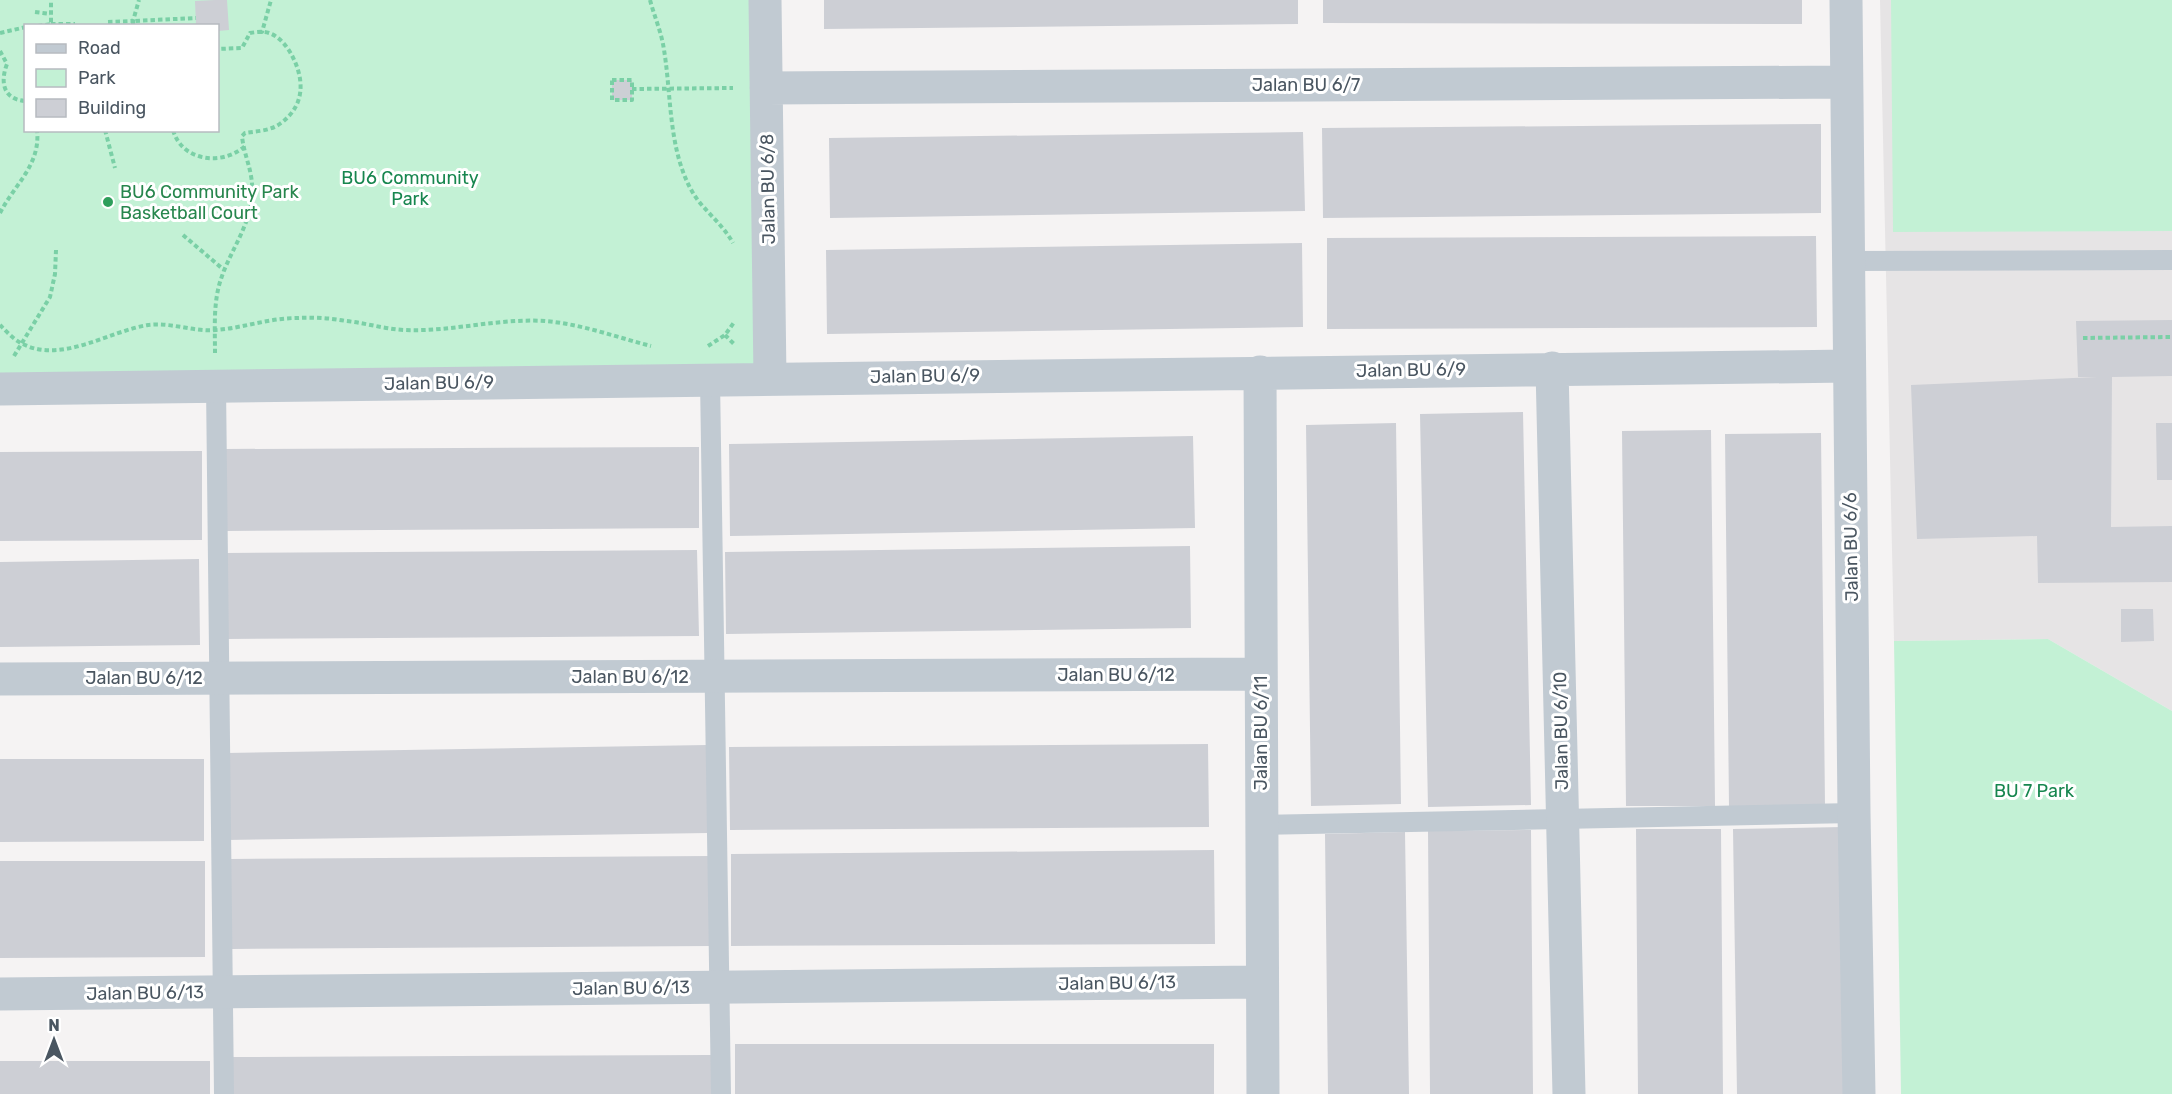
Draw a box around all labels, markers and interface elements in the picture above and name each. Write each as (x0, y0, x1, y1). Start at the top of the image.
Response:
legend (24, 24, 219, 132)
text: Road (78, 37, 121, 59)
text: Park (78, 67, 116, 89)
street label: Jalan BU 6/7 (1252, 74, 1360, 96)
text: Building (78, 97, 146, 119)
street label: Jalan BU 6/8 (756, 134, 780, 244)
park label: BU6 Community Park (341, 167, 479, 210)
place label: BU6 Community Park Basketball Court (120, 181, 299, 224)
marker: BU6 Community Park Basketball Court (101, 195, 115, 209)
street label: Jalan BU 6/9 (1356, 358, 1466, 382)
street label: Jalan BU 6/9 (870, 364, 980, 388)
street label: Jalan BU 6/9 (384, 371, 494, 395)
street label: Jalan BU 6/6 (1839, 492, 1863, 602)
street label: Jalan BU 6/12 (1057, 664, 1175, 686)
street label: Jalan BU 6/12 (571, 666, 689, 688)
street label: Jalan BU 6/12 (85, 667, 203, 689)
street label: Jalan BU 6/10 (1549, 672, 1573, 790)
street label: Jalan BU 6/11 (1250, 676, 1272, 790)
park label: BU 7 Park (1994, 780, 2075, 802)
street label: Jalan BU 6/13 (1058, 971, 1176, 995)
street label: Jalan BU 6/13 (572, 976, 690, 1000)
street label: Jalan BU 6/13 (86, 981, 204, 1005)
north arrow (24, 1010, 84, 1070)
text: N (48, 1016, 60, 1035)

